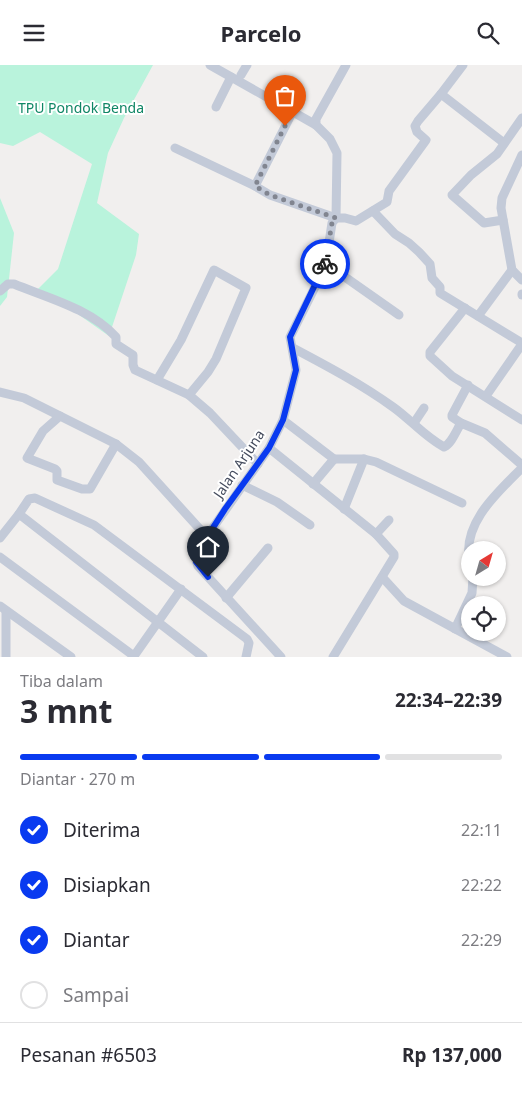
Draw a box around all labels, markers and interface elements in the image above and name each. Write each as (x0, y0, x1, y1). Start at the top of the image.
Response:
text: Parcelo (220, 18, 302, 48)
icon: menu (20, 19, 48, 47)
icon: search (474, 19, 502, 47)
pin (264, 75, 306, 126)
icon: bag (271, 82, 299, 110)
park label: TPU Pondok Benda (18, 98, 144, 117)
courier (300, 239, 350, 289)
icon: bike (311, 250, 339, 278)
street label: Jalan Arjuna (208, 426, 269, 503)
pin (187, 526, 229, 577)
icon: home (194, 533, 222, 561)
north arrow (461, 541, 506, 586)
map controls (461, 541, 506, 641)
button: locate (461, 596, 506, 641)
text: Tiba dalam (20, 670, 103, 692)
text: 22:34–22:39 (395, 687, 502, 713)
text: 3 mnt (20, 689, 113, 732)
text: Diantar · 270 m (20, 768, 135, 790)
icon: check (20, 816, 48, 844)
text: Diterima (63, 817, 141, 843)
text: 22:11 (461, 819, 502, 841)
icon: check (20, 871, 48, 899)
text: Disiapkan (63, 872, 151, 898)
text: 22:22 (461, 874, 502, 896)
icon: check (20, 926, 48, 954)
text: Diantar (63, 927, 130, 953)
text: 22:29 (461, 929, 502, 951)
text: Sampai (63, 982, 129, 1008)
text: Pesanan #6503 (20, 1042, 157, 1068)
text: Rp 137,000 (402, 1042, 502, 1068)

